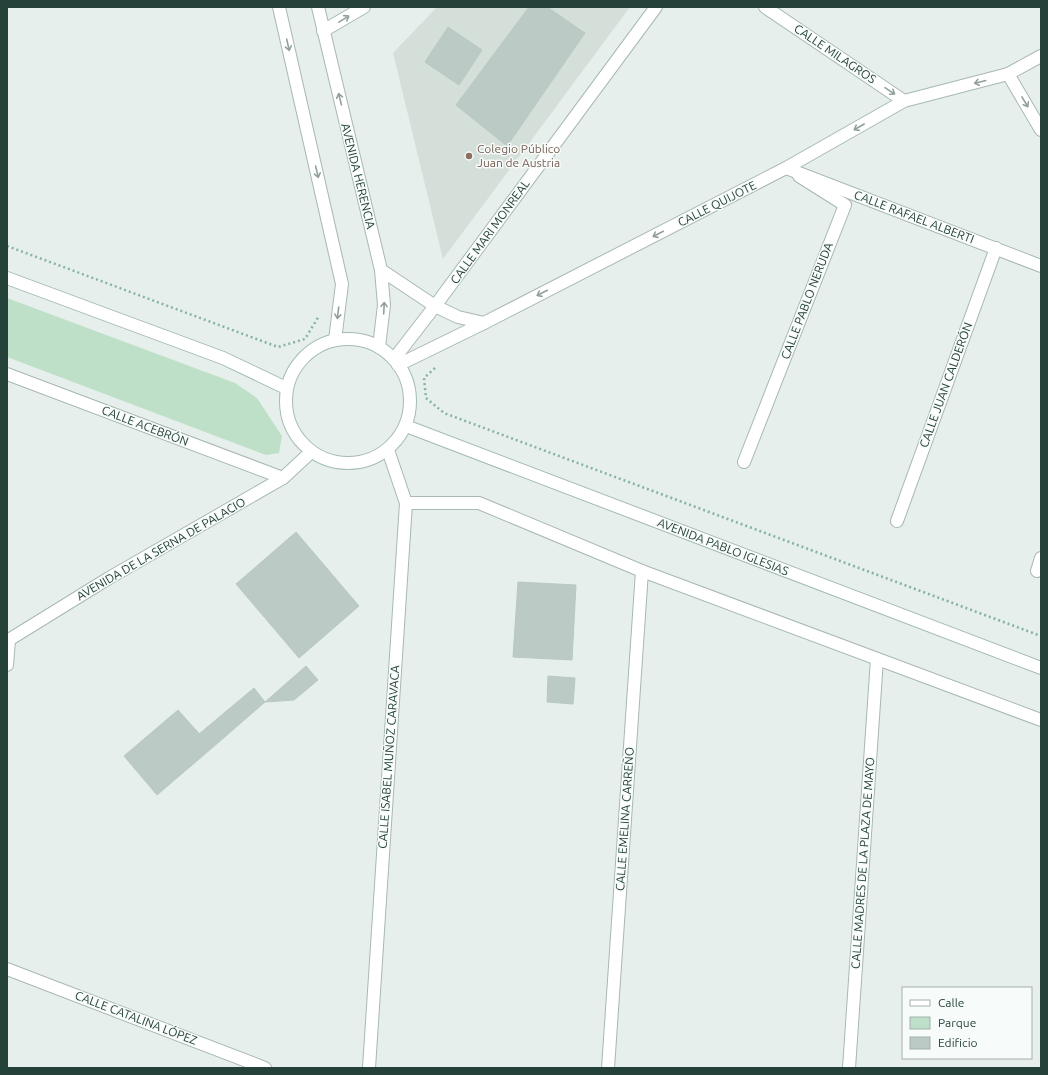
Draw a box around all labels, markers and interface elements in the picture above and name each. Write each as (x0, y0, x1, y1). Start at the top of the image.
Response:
one-way arrow (338, 15, 350, 23)
street label: CALLE MILAGROS (792, 21, 879, 86)
one-way arrow (284, 38, 292, 51)
one-way arrow (973, 78, 986, 86)
one-way arrow (884, 87, 895, 95)
one-way arrow (335, 93, 343, 106)
one-way arrow (1021, 96, 1029, 108)
street label: AVENIDA HERENCIA (339, 122, 378, 230)
one-way arrow (853, 123, 865, 131)
place label: Colegio Público Juan de Austria (477, 142, 560, 169)
marker: Colegio Público Juan de Austria (464, 151, 474, 161)
one-way arrow (313, 165, 321, 178)
street label: CALLE MARI MONREAL (448, 177, 532, 286)
street label: CALLE QUIJOTE (675, 178, 758, 229)
street label: CALLE RAFAEL ALBERTI (852, 188, 976, 245)
one-way arrow (652, 231, 664, 238)
street label: CALLE PABLO NERUDA (778, 240, 835, 361)
one-way arrow (536, 290, 548, 297)
one-way arrow (380, 302, 387, 315)
one-way arrow (334, 306, 342, 319)
street label: CALLE JUAN CALDERÓN (917, 320, 974, 449)
street label: CALLE ACEBRÓN (100, 403, 190, 448)
street label: AVENIDA DE LA SERNA DE PALACIO (74, 495, 248, 602)
street label: AVENIDA PABLO IGLESIAS (656, 515, 791, 578)
street label: CALLE ISABEL MUÑOZ CARAVACA (376, 665, 401, 849)
street label: CALLE EMELINA CARREÑO (613, 747, 636, 891)
street label: CALLE MADRES DE LA PLAZA DE MAYO (849, 757, 876, 969)
legend (902, 987, 1032, 1059)
street label: CALLE CATALINA LÓPEZ (73, 988, 199, 1047)
text: Calle (938, 996, 964, 1009)
text: Parque (938, 1016, 976, 1029)
text: Edificio (938, 1036, 978, 1049)

